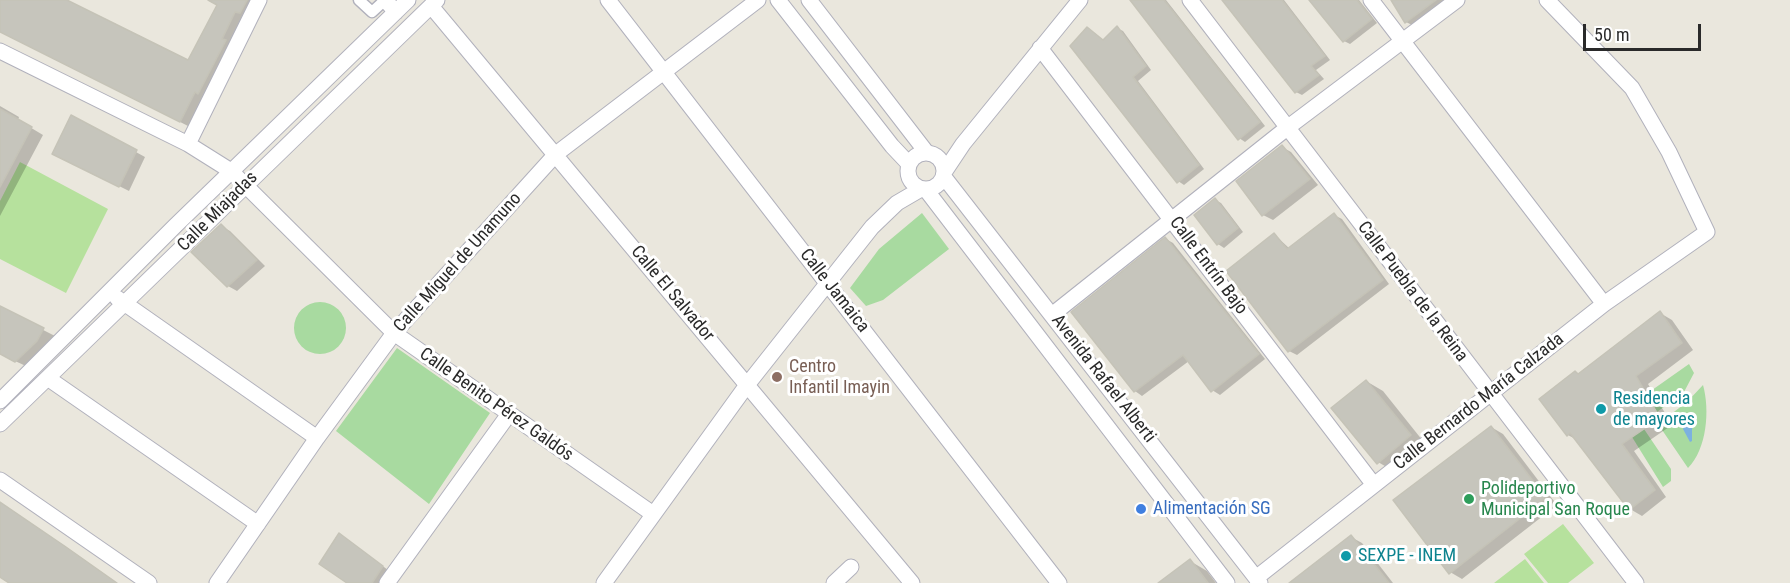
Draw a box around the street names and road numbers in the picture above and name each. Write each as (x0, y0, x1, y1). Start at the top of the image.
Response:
street label: Calle Miajadas (173, 167, 263, 257)
street label: Calle Miguel de Unamuno (390, 189, 526, 337)
street label: Calle Entrín Bajo (1164, 213, 1252, 319)
street label: Calle Puebla de la Reina (1352, 217, 1472, 367)
street label: Calle El Salvador (626, 242, 718, 346)
street label: Calle Jamaica (795, 245, 873, 337)
street label: Avenida Rafael Alberti (1046, 311, 1160, 447)
street label: Calle Bernardo María Calzada (1390, 329, 1568, 475)
street label: Calle Benito Pérez Galdós (415, 344, 577, 466)

